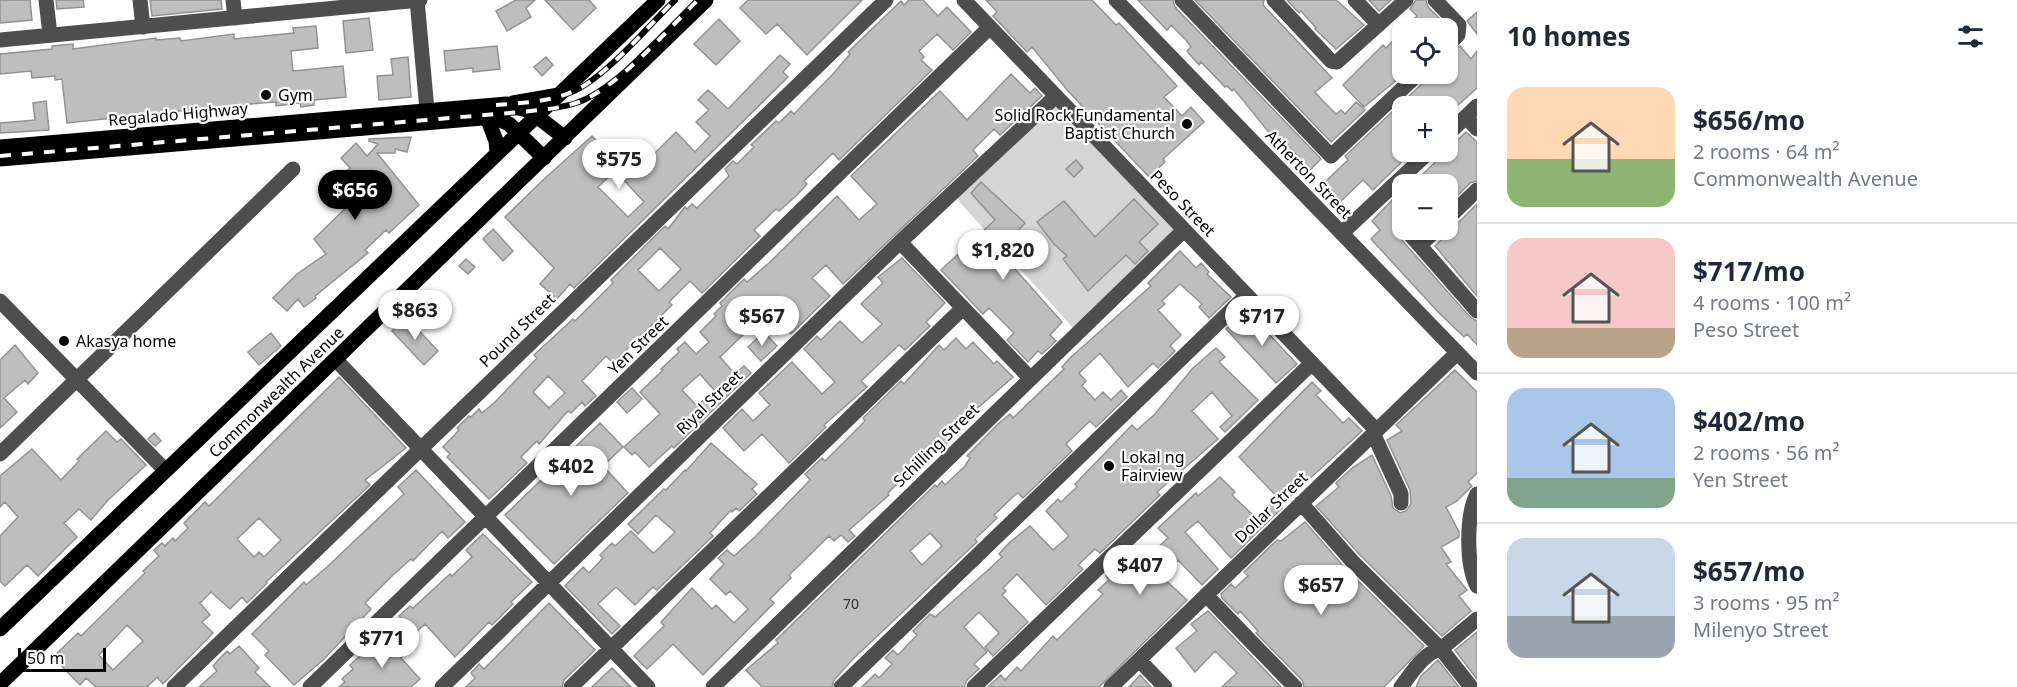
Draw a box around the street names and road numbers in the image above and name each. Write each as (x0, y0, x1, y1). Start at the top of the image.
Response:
street label: Regalado Highway (107, 97, 250, 131)
street label: Atherton Street (1261, 125, 1357, 223)
street label: Peso Street (1146, 165, 1221, 241)
street label: Pound Street (474, 288, 560, 372)
street label: Yen Street (603, 311, 673, 379)
street label: Commonwealth Avenue (204, 322, 348, 462)
street label: Riyal Street (671, 365, 747, 439)
street label: Schilling Street (888, 398, 984, 492)
street label: Dollar Street (1230, 466, 1313, 548)

